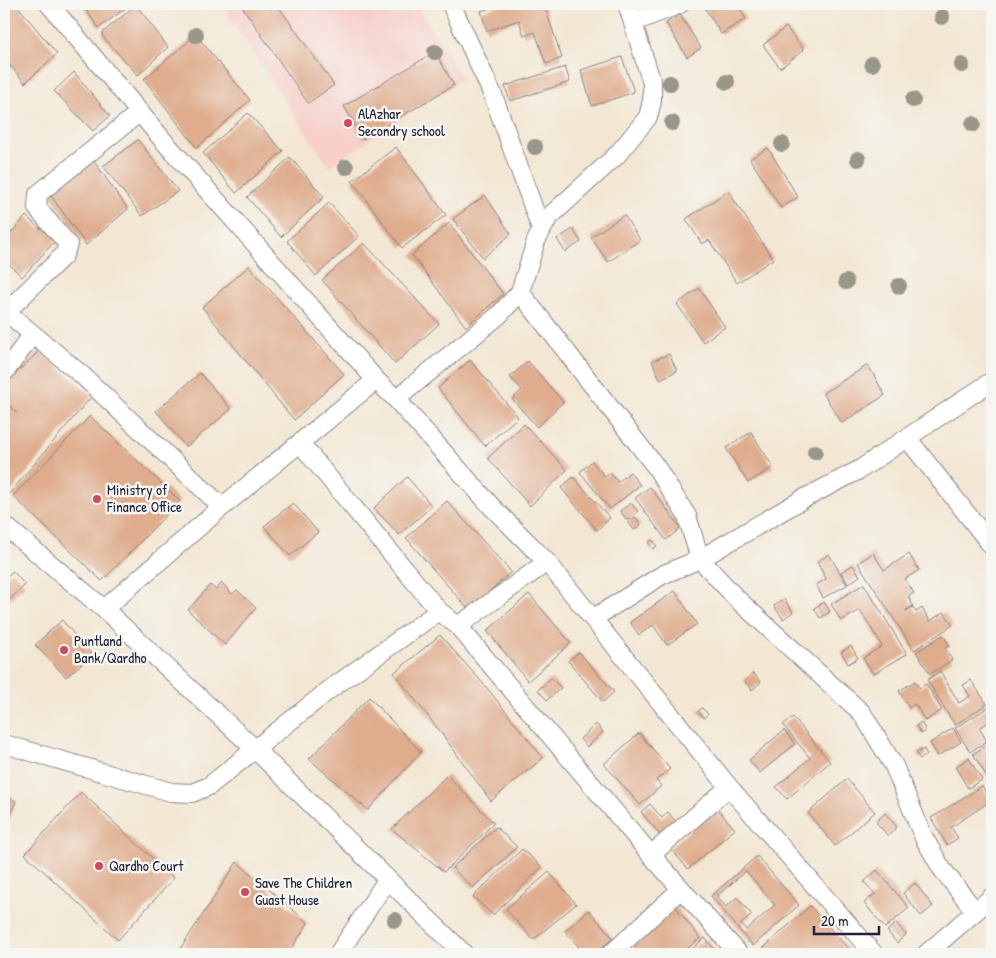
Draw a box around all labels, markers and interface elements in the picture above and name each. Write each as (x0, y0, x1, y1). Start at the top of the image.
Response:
place label: AlAzhar Secondry school (358, 103, 445, 141)
marker: AlAzhar Secondry school (342, 117, 354, 129)
place label: Ministry of Finance Office (106, 479, 182, 517)
marker: Ministry of Finance Office (91, 493, 103, 505)
place label: Puntland Bank/Qardho (74, 630, 147, 668)
marker: Puntland Bank/Qardho (58, 644, 70, 656)
place label: Qardho Court (109, 855, 184, 876)
marker: Qardho Court (93, 860, 105, 872)
place label: Save The Children Guast House (255, 872, 352, 910)
marker: Save The Children Guast House (239, 886, 251, 898)
scale bar (814, 903, 878, 935)
text: 20 m (821, 910, 848, 931)

